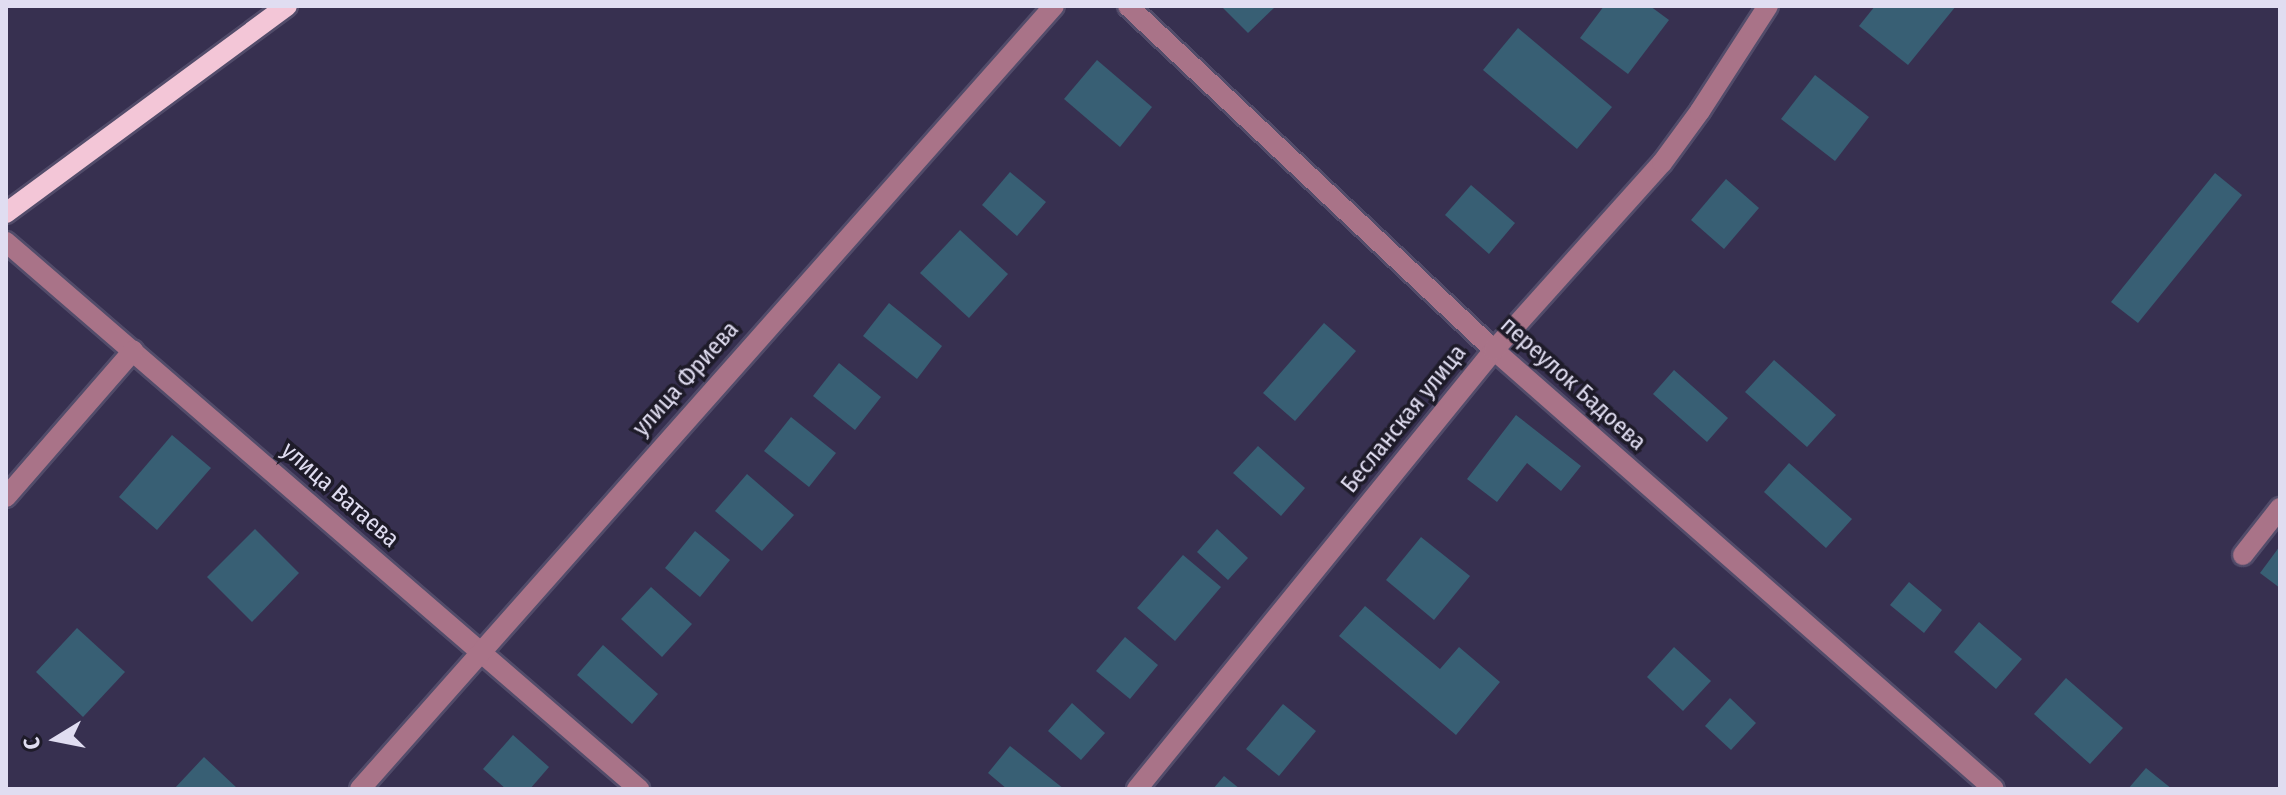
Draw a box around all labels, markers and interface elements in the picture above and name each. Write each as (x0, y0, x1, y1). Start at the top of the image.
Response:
street label: переулок Бадоева (1494, 311, 1652, 457)
street label: улица Фриева (627, 316, 745, 442)
street label: Бесланская улица (1335, 339, 1473, 499)
street label: улица Ватаева (275, 436, 405, 554)
north arrow (16, 699, 96, 779)
text: С (18, 735, 46, 751)

